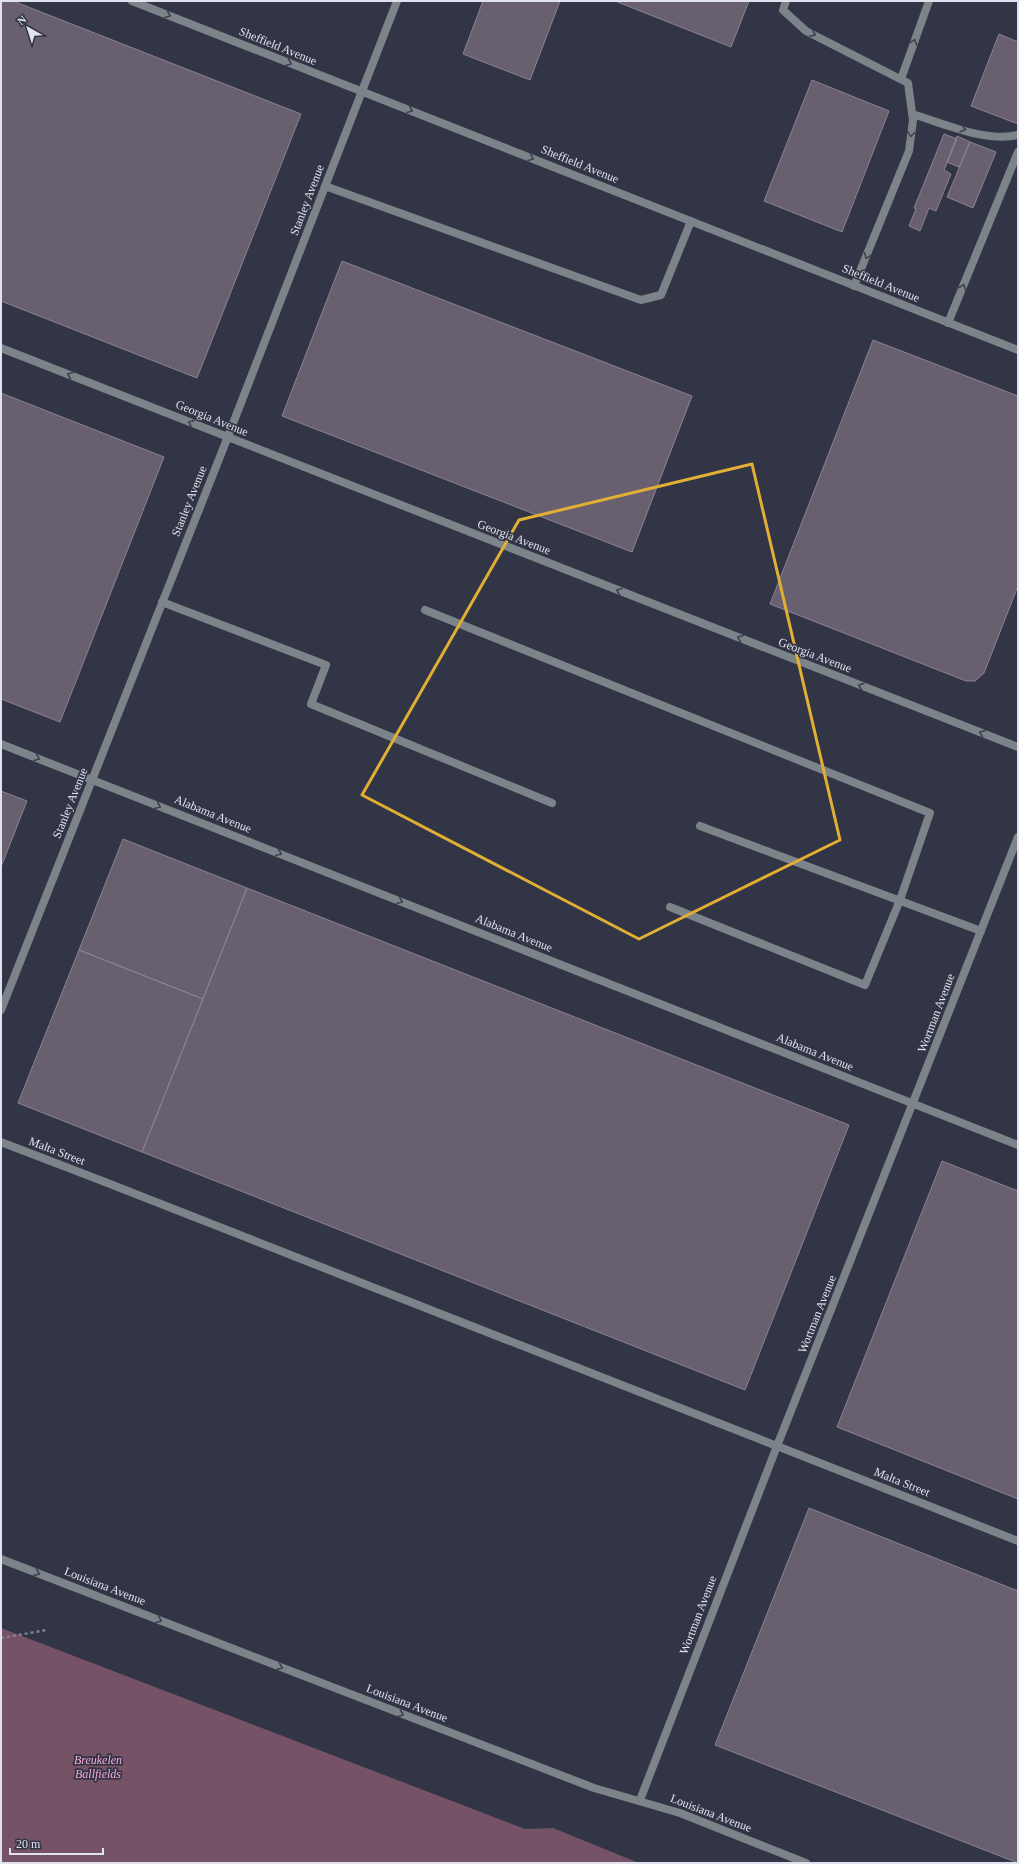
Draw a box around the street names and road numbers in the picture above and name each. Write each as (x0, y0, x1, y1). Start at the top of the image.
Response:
street label: Sheffield Avenue (237, 24, 319, 68)
street label: Sheffield Avenue (539, 142, 621, 186)
street label: Stanley Avenue (287, 163, 327, 237)
street label: Sheffield Avenue (840, 261, 922, 305)
street label: Georgia Avenue (174, 397, 250, 439)
street label: Stanley Avenue (169, 464, 209, 538)
street label: Georgia Avenue (475, 517, 553, 557)
street label: Georgia Avenue (776, 635, 854, 675)
street label: Stanley Avenue (50, 766, 90, 840)
street label: Alabama Avenue (172, 792, 254, 836)
street label: Alabama Avenue (473, 911, 555, 955)
street label: Wortman Avenue (915, 972, 957, 1054)
street label: Alabama Avenue (774, 1030, 856, 1074)
street label: Malta Street (27, 1134, 88, 1168)
street label: Wortman Avenue (795, 1273, 839, 1355)
street label: Malta Street (872, 1464, 933, 1500)
street label: Louisiana Avenue (62, 1564, 148, 1608)
street label: Wortman Avenue (677, 1574, 719, 1656)
street label: Louisiana Avenue (364, 1681, 450, 1725)
street label: Louisiana Avenue (668, 1791, 754, 1835)

